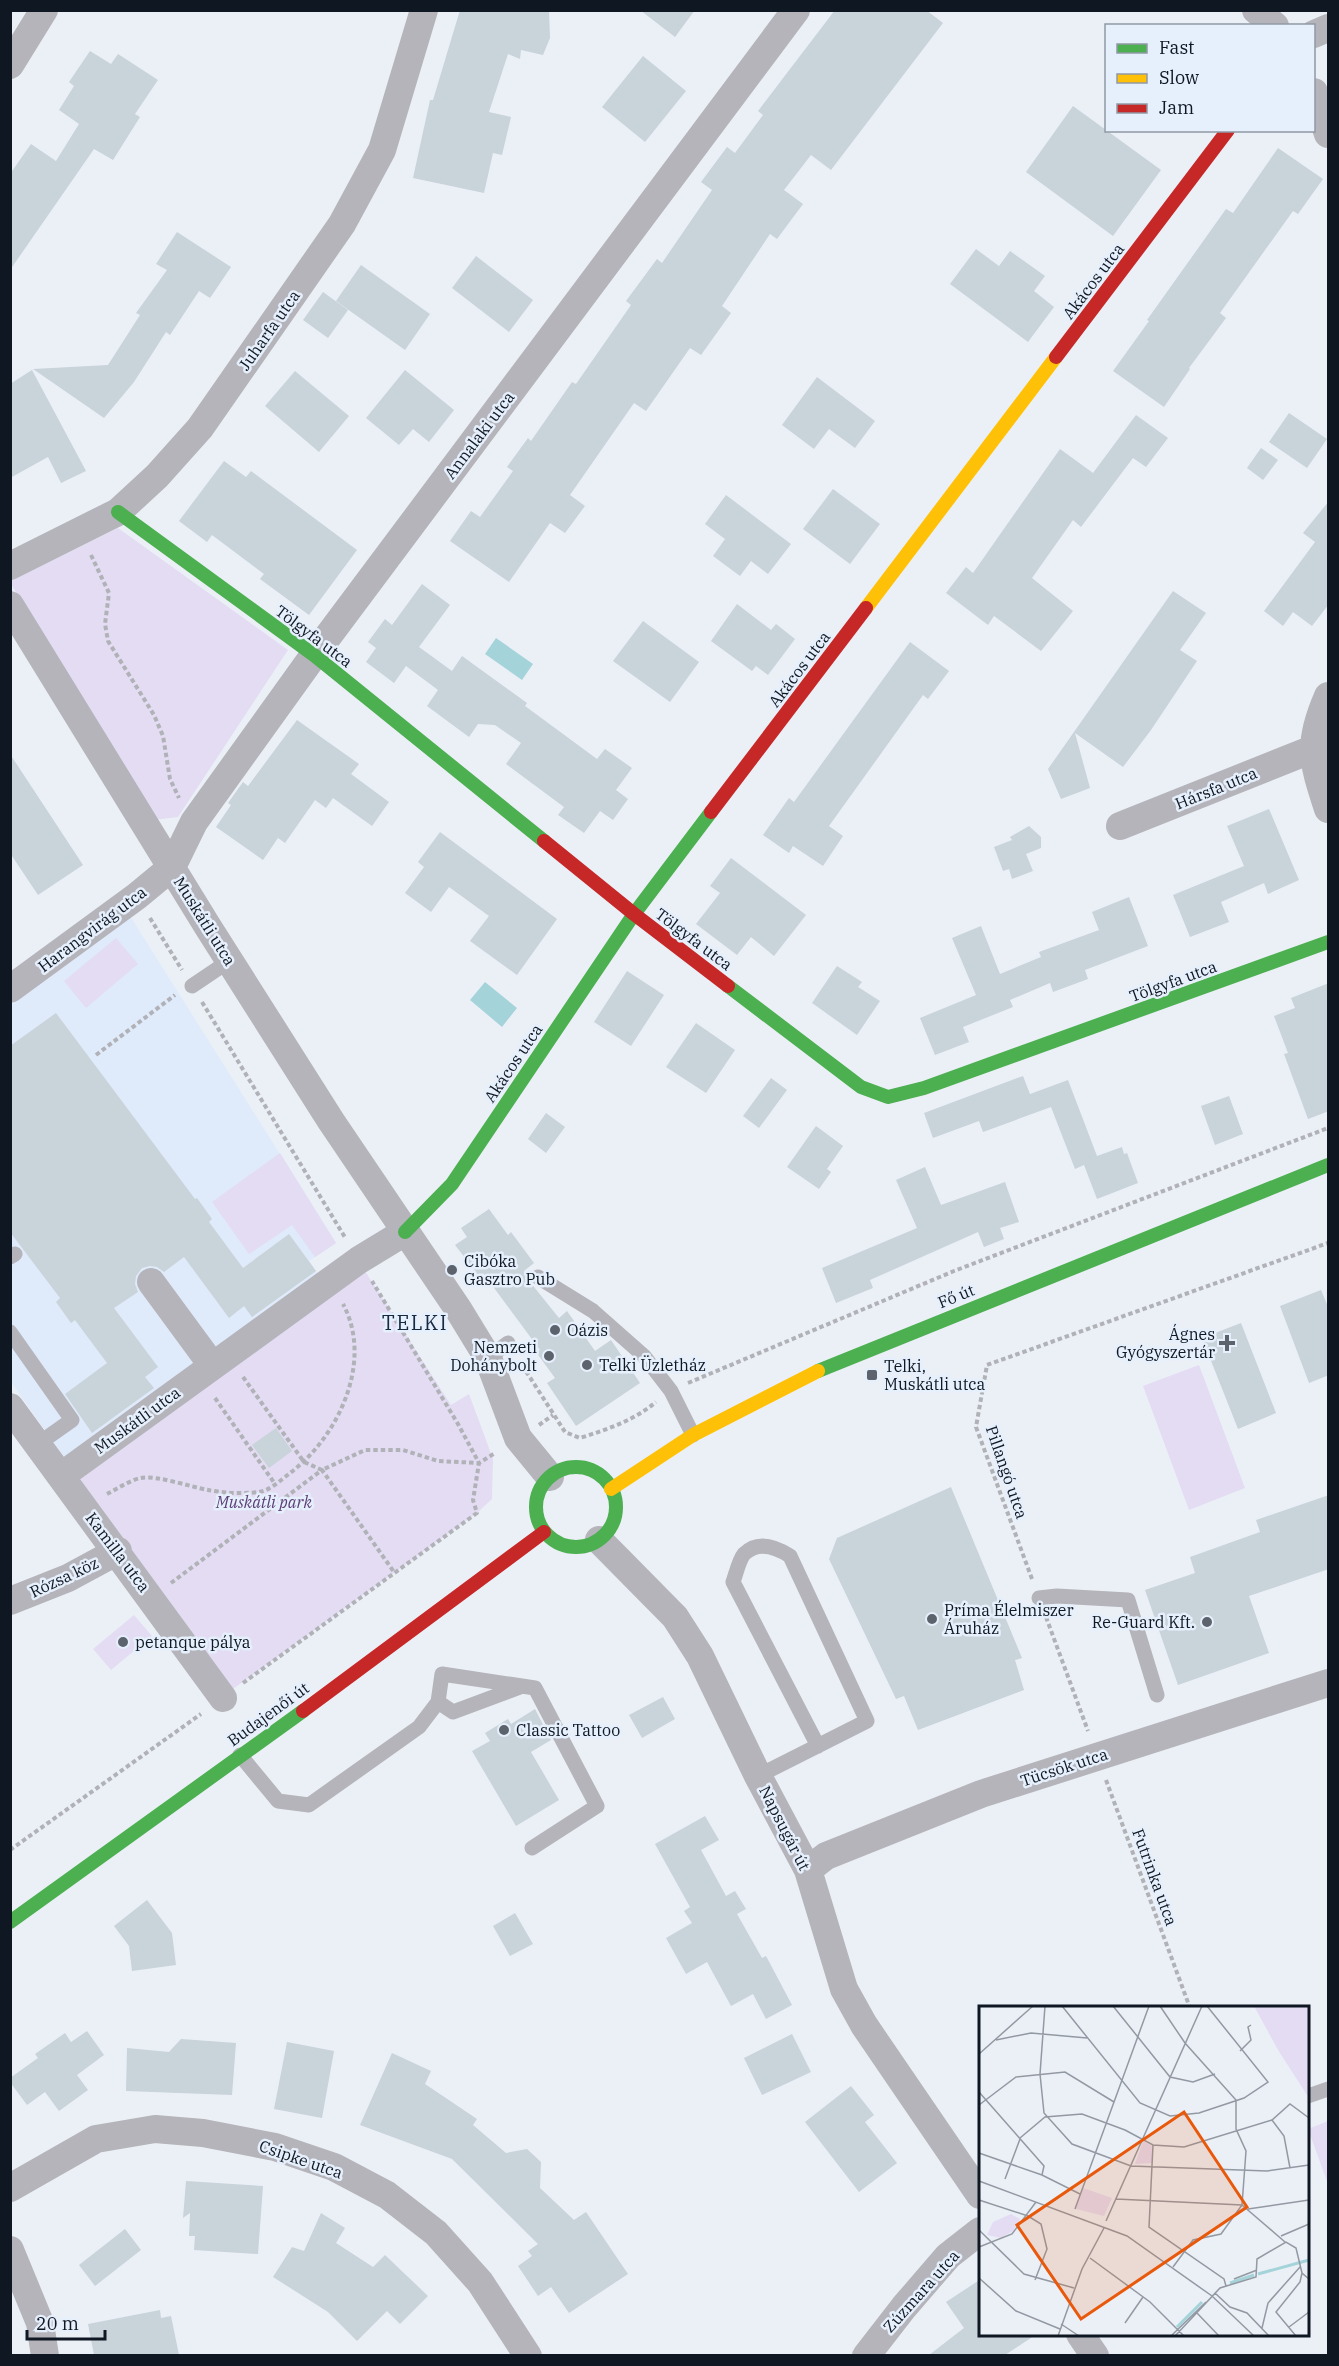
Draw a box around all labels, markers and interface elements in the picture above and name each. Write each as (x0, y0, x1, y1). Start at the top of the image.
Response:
legend (1105, 24, 1315, 132)
text: Fast (1159, 36, 1194, 59)
text: Slow (1159, 66, 1199, 89)
text: Jam (1159, 96, 1194, 119)
street label: Akácos utca (1058, 239, 1128, 323)
street label: Juharfa utca (234, 286, 304, 374)
street label: Annalaki utca (440, 387, 519, 483)
street label: Tölgyfa utca (271, 601, 357, 672)
street label: Akácos utca (764, 627, 834, 711)
street label: Hársfa utca (1172, 762, 1260, 813)
street label: Muskátli utca (170, 873, 240, 969)
street label: Harangvirág utca (34, 882, 150, 976)
street label: Tölgyfa utca (651, 904, 737, 975)
street label: Tölgyfa utca (1127, 956, 1220, 1006)
street label: Akácos utca (480, 1020, 547, 1106)
place label: Cibóka Gasztro Pub (464, 1251, 555, 1289)
marker: Cibóka Gasztro Pub (445, 1263, 459, 1277)
street label: Fő út (935, 1280, 978, 1312)
district label: TELKI (382, 1309, 448, 1336)
place label: Oázis (567, 1320, 608, 1340)
marker: Oázis (548, 1323, 562, 1337)
place label: Ágnes Gyógyszertár (1116, 1323, 1215, 1362)
marker: Ágnes Gyógyszertár (1220, 1336, 1234, 1350)
place label: Nemzeti Dohánybolt (450, 1337, 537, 1375)
marker: Nemzeti Dohánybolt (542, 1349, 556, 1363)
place label: Telki Üzletház (599, 1355, 706, 1375)
place label: Telki, Muskátli utca (884, 1356, 986, 1394)
marker: Telki Üzletház (580, 1358, 594, 1372)
marker: Telki, Muskátli utca (865, 1368, 879, 1382)
street label: Muskátli utca (90, 1382, 184, 1458)
street label: Pillangó utca (982, 1423, 1032, 1522)
park label: Muskátli park (215, 1492, 312, 1512)
street label: Kamilla utca (82, 1508, 155, 1596)
street label: Rózsa köz (26, 1552, 102, 1602)
place label: Príma Élelmiszer Áruház (944, 1599, 1074, 1638)
marker: Príma Élelmiszer Áruház (925, 1612, 939, 1626)
place label: Re-Guard Kft. (1092, 1612, 1195, 1632)
marker: Re-Guard Kft. (1200, 1615, 1214, 1629)
place label: petanque pálya (135, 1632, 251, 1652)
marker: petanque pálya (116, 1635, 130, 1649)
street label: Budajenői út (223, 1678, 313, 1750)
place label: Classic Tattoo (516, 1720, 620, 1740)
marker: Classic Tattoo (497, 1723, 511, 1737)
street label: Tücsök utca (1018, 1743, 1110, 1791)
street label: Napsugár út (755, 1782, 815, 1874)
street label: Futrinka utca (1128, 1826, 1182, 1929)
inset map (979, 2006, 1309, 2336)
street label: Csipke utca (257, 2135, 346, 2183)
street label: Zúzmara utca (879, 2245, 963, 2336)
scale bar (27, 2303, 105, 2341)
text: 20 m (36, 2312, 79, 2335)

